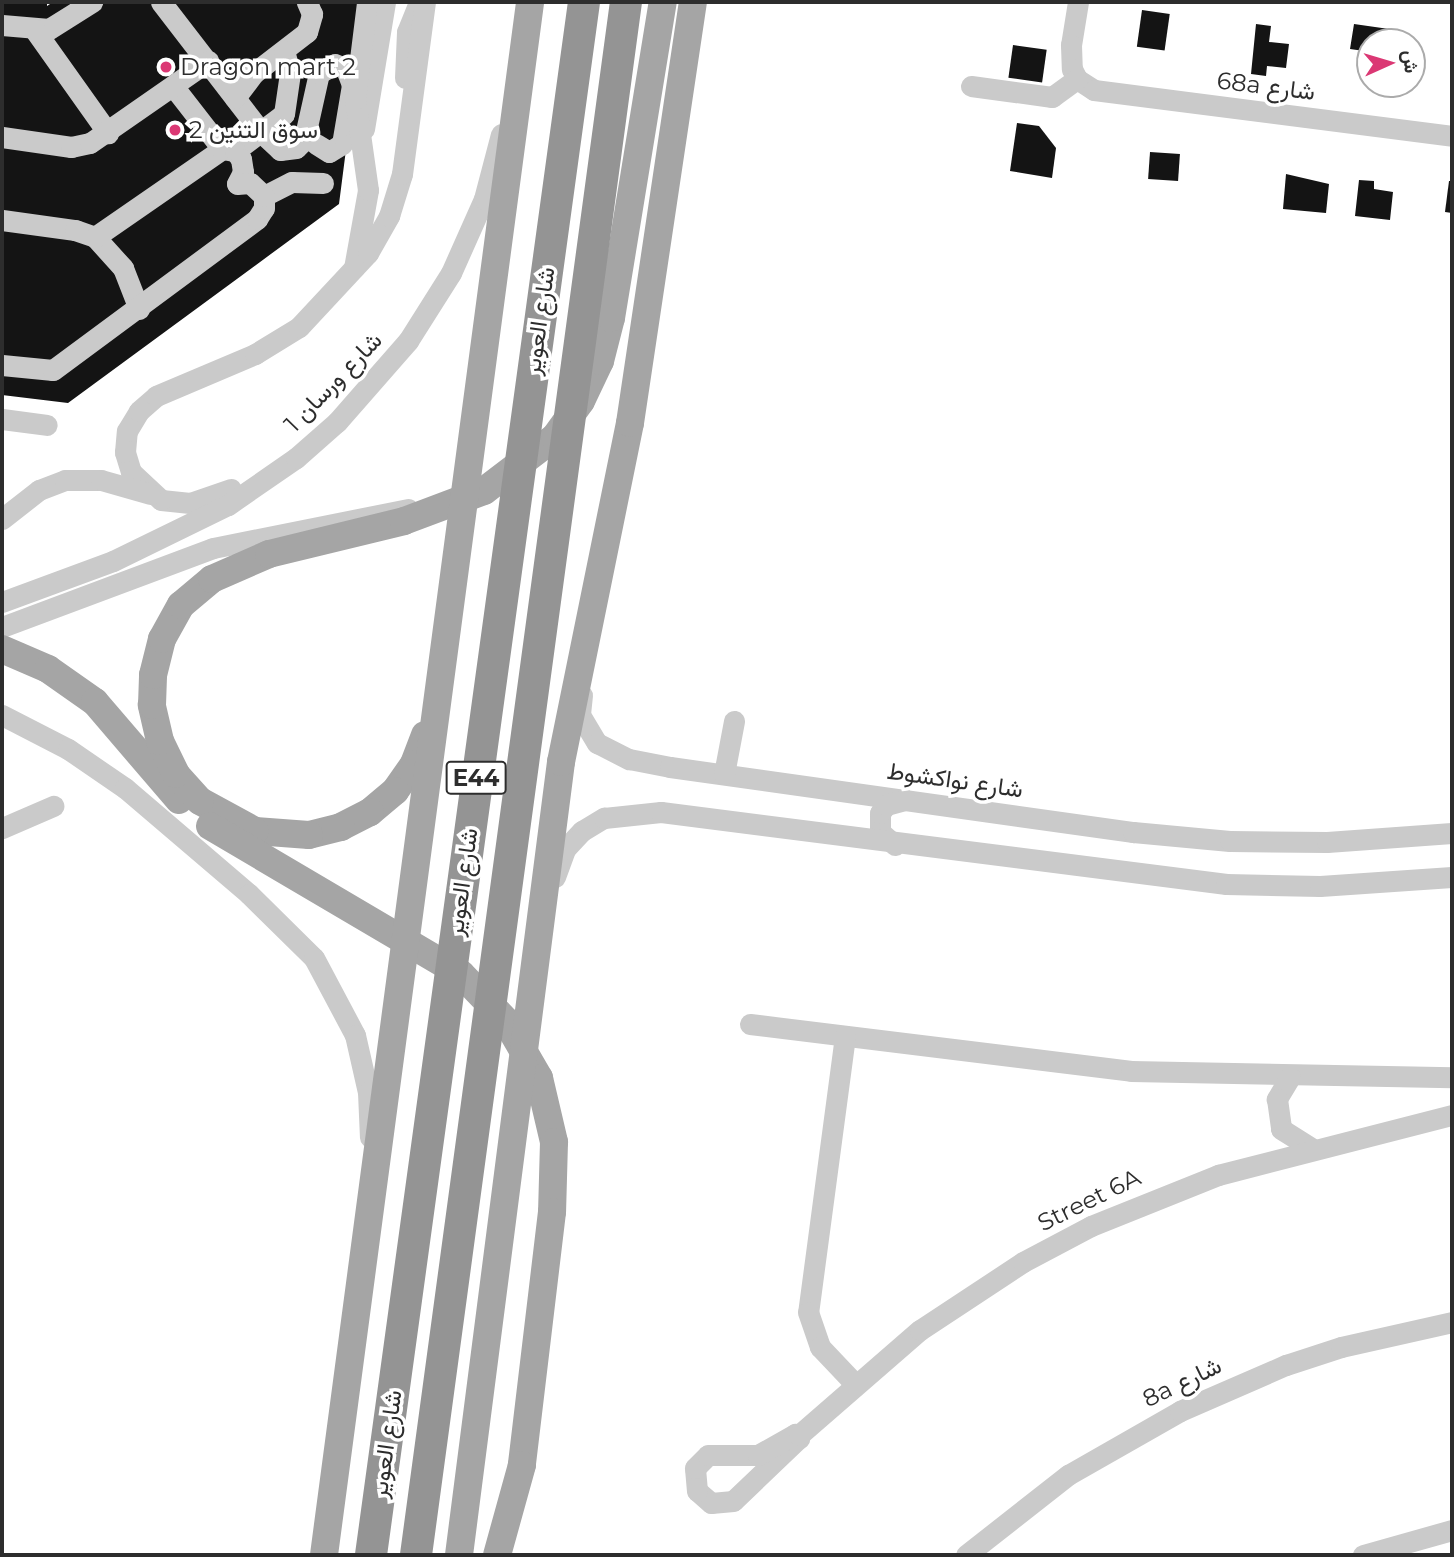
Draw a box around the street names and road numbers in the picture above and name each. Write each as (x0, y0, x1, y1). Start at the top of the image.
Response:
street label: 68a شارع (1215, 66, 1317, 106)
street label: شارع العوير (517, 265, 561, 377)
street label: شارع ورسان 1 (278, 326, 388, 438)
street label: شارع نواكشوط (885, 756, 1025, 804)
road number: E44 (444, 758, 508, 798)
street label: شارع العوير (440, 826, 484, 938)
street label: Street 6A (1033, 1163, 1145, 1237)
street label: 8a شارع (1138, 1351, 1226, 1413)
street label: شارع العوير (364, 1388, 408, 1500)

